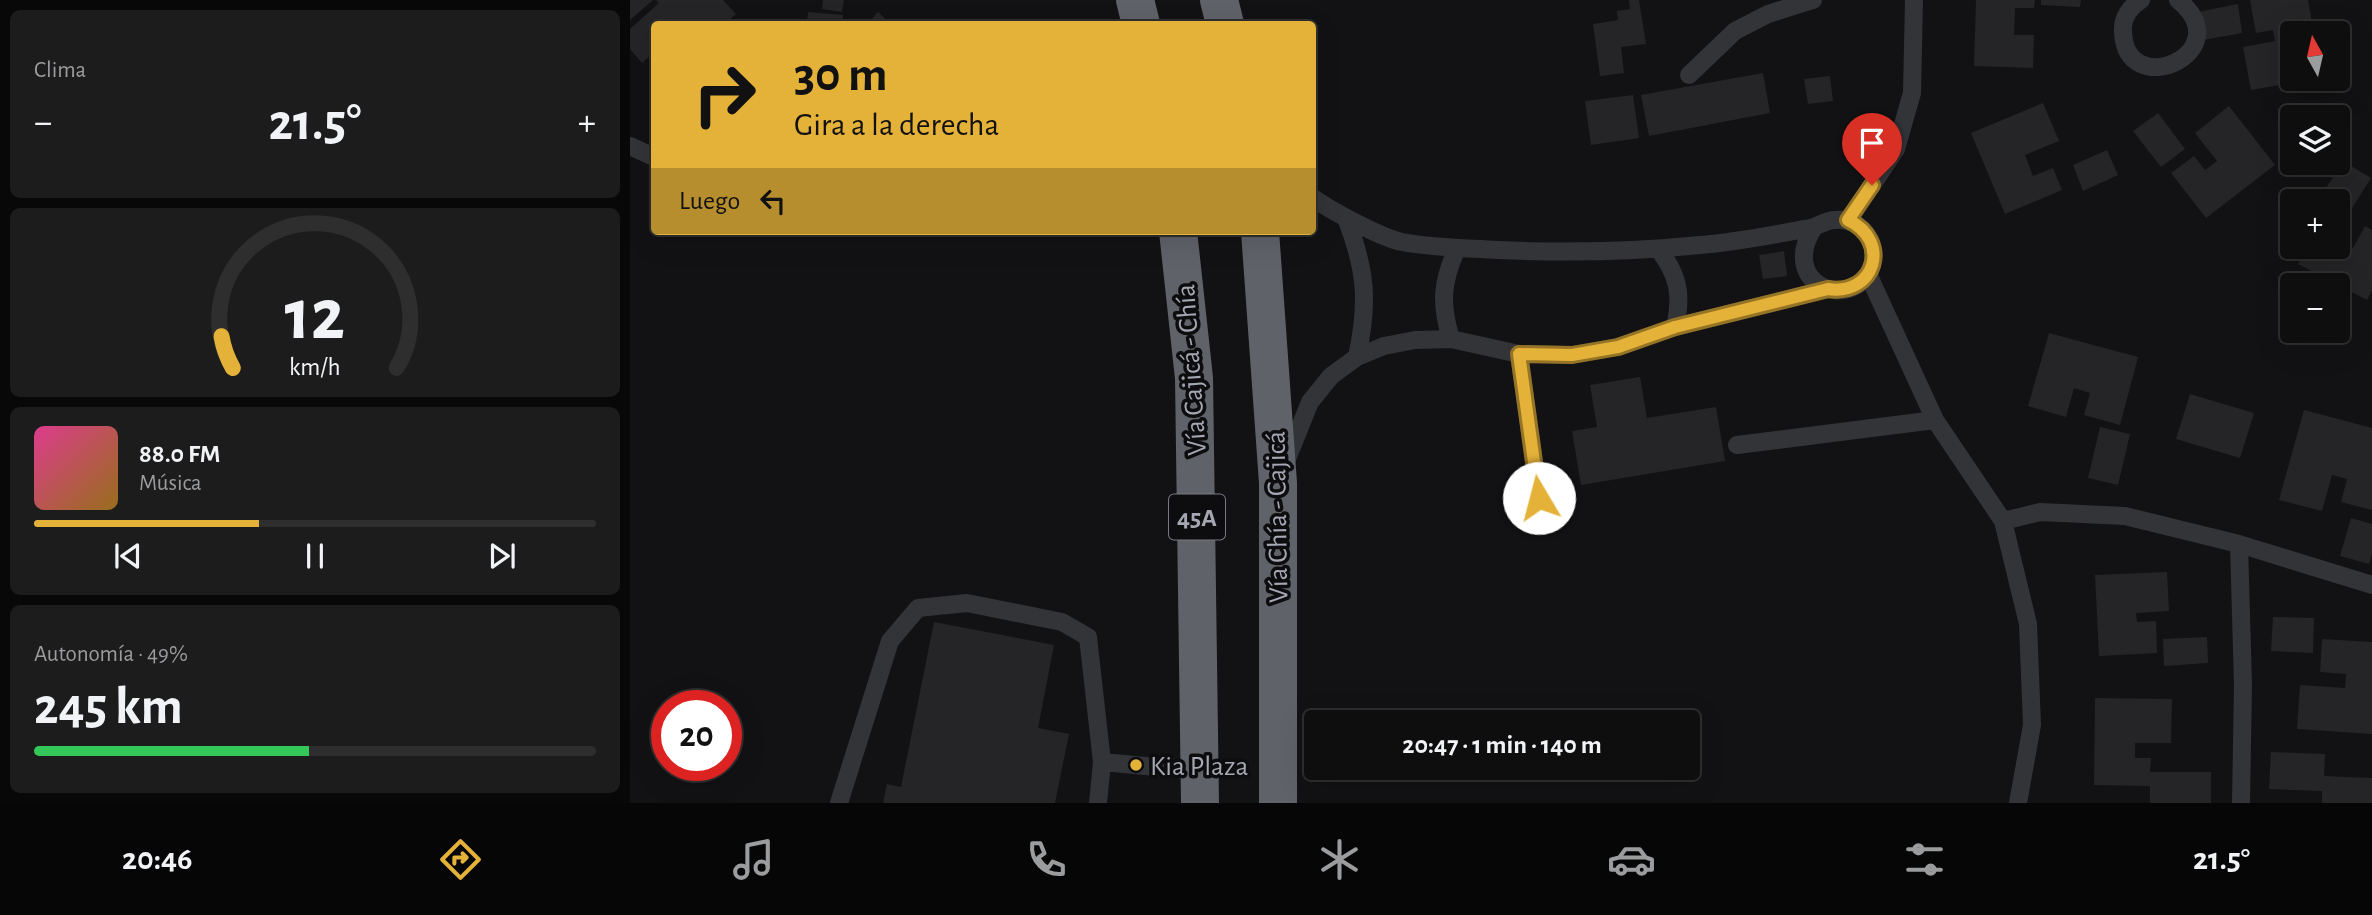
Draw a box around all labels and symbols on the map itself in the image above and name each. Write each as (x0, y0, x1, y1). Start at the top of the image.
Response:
north arrow (2280, 21, 2350, 91)
pin (1842, 113, 1902, 185)
street label: Vía Cajicá - Chía (1172, 283, 1212, 457)
street label: Vía Chía - Cajicá (1263, 431, 1293, 603)
position arrow (1502, 461, 1576, 535)
road number: 45A (1169, 495, 1225, 540)
speed limit sign: 20 (651, 690, 742, 781)
place label: Kia Plaza (1150, 753, 1249, 781)
marker: Kia Plaza (1128, 757, 1144, 773)

